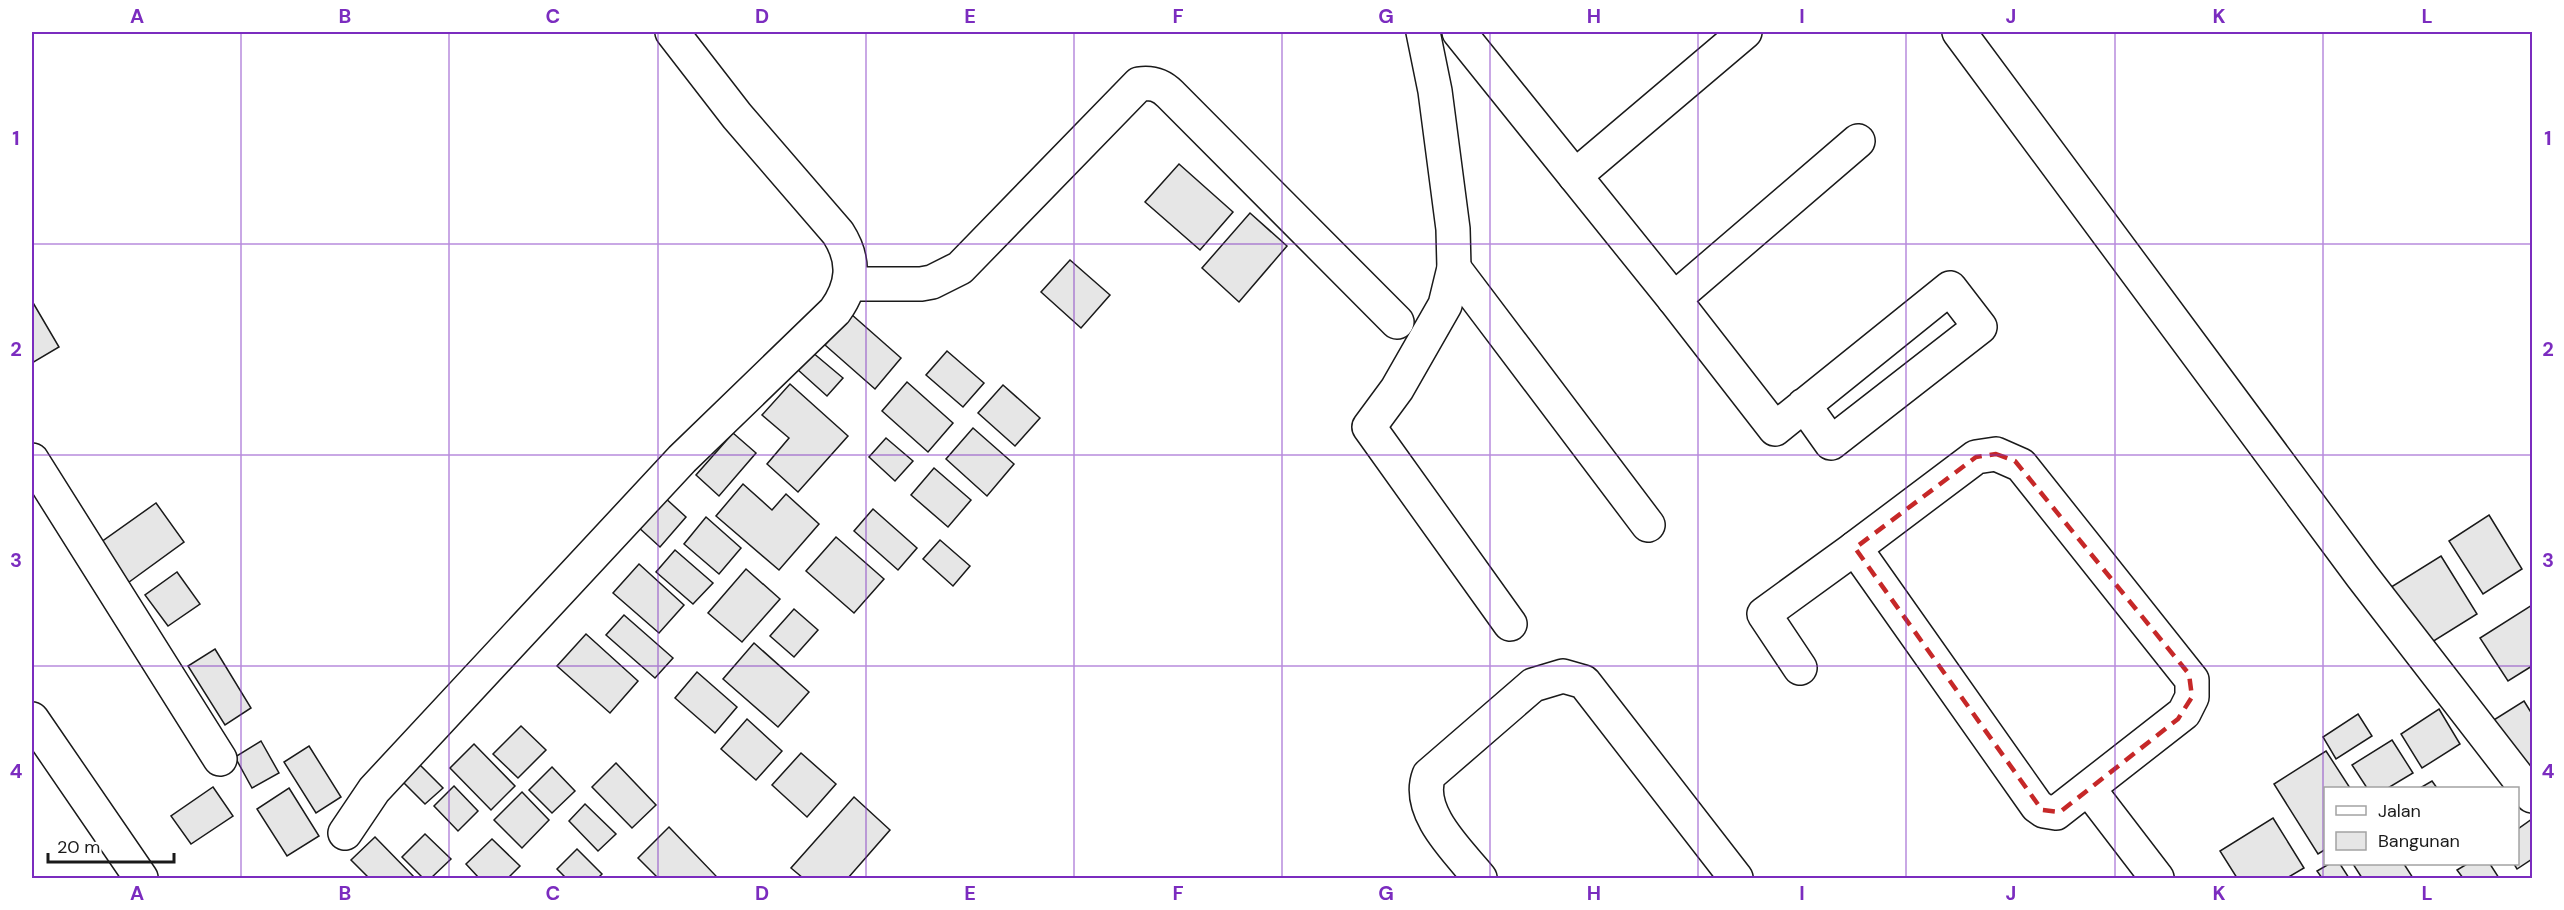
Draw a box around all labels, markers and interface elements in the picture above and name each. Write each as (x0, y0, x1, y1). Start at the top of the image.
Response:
text: A (130, 3, 144, 29)
text: B (339, 3, 351, 29)
text: C (546, 3, 560, 29)
text: D (755, 3, 769, 29)
text: E (964, 3, 976, 29)
text: F (1172, 3, 1184, 29)
text: G (1378, 3, 1394, 29)
text: H (1587, 3, 1601, 29)
text: I (1799, 3, 1805, 29)
text: J (2006, 3, 2016, 29)
text: K (2212, 3, 2226, 29)
text: L (2421, 3, 2433, 29)
text: 1 (12, 125, 20, 151)
text: 1 (2544, 125, 2552, 151)
text: 2 (10, 336, 22, 362)
text: 2 (2542, 336, 2554, 362)
text: 3 (10, 547, 22, 573)
text: 3 (2542, 547, 2554, 573)
text: 4 (10, 758, 23, 784)
text: 4 (2542, 758, 2555, 784)
legend (2324, 787, 2519, 865)
text: Jalan (2378, 799, 2421, 823)
scale bar (48, 826, 174, 864)
text: Bangunan (2378, 829, 2460, 853)
text: 20 m (57, 835, 100, 859)
text: A (130, 880, 144, 906)
text: B (339, 880, 351, 906)
text: C (546, 880, 560, 906)
text: D (755, 880, 769, 906)
text: E (964, 880, 976, 906)
text: F (1172, 880, 1184, 906)
text: G (1378, 880, 1394, 906)
text: H (1587, 880, 1601, 906)
text: I (1799, 880, 1805, 906)
text: J (2006, 880, 2016, 906)
text: K (2212, 880, 2226, 906)
text: L (2421, 880, 2433, 906)

